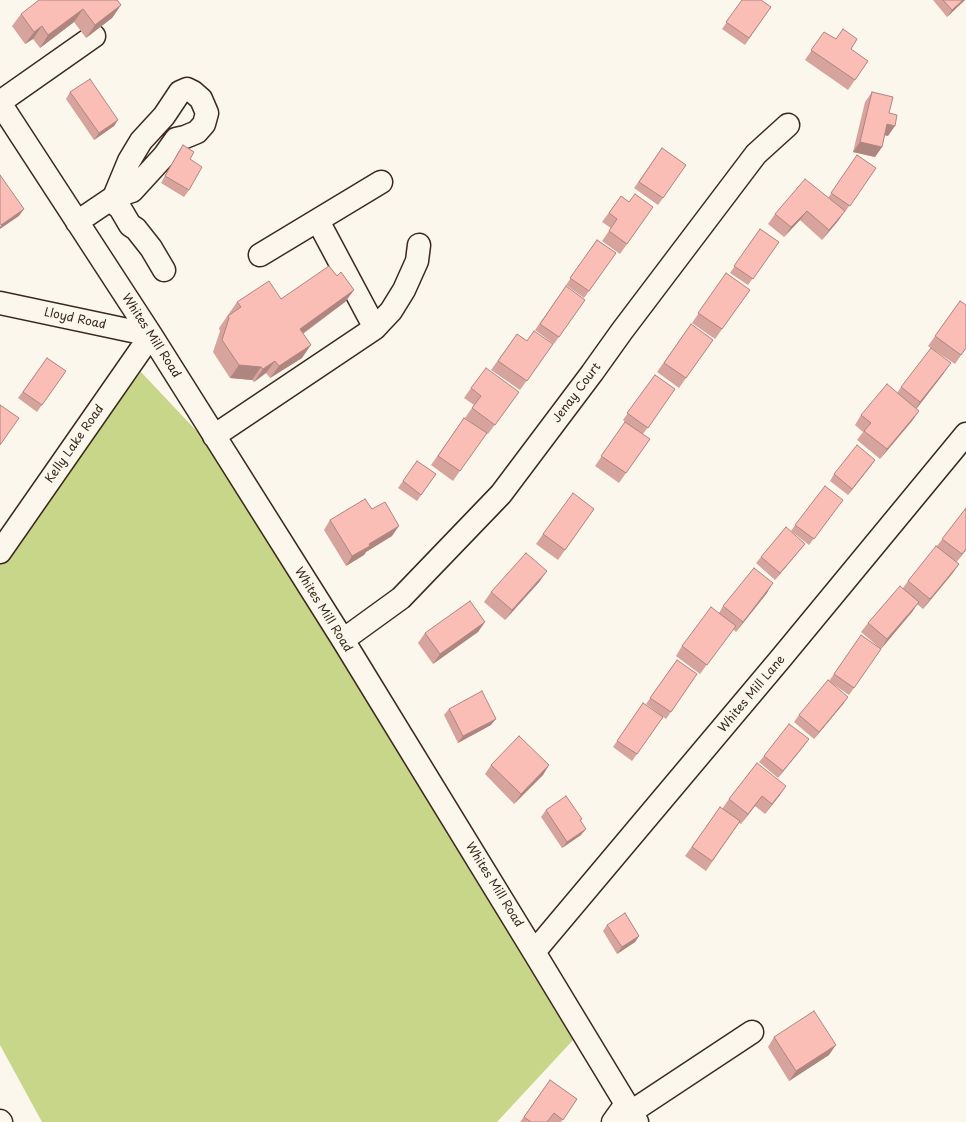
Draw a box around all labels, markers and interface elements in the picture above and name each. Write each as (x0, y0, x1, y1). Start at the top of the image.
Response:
street label: Whites Mill Road (119, 291, 183, 381)
street label: Lloyd Road (43, 305, 107, 333)
street label: Jenay Court (550, 360, 604, 426)
street label: Kelly Lake Road (43, 402, 107, 486)
street label: Whites Mill Road (291, 565, 355, 655)
street label: Whites Mill Lane (716, 653, 788, 735)
street label: Whites Mill Road (462, 840, 526, 930)

